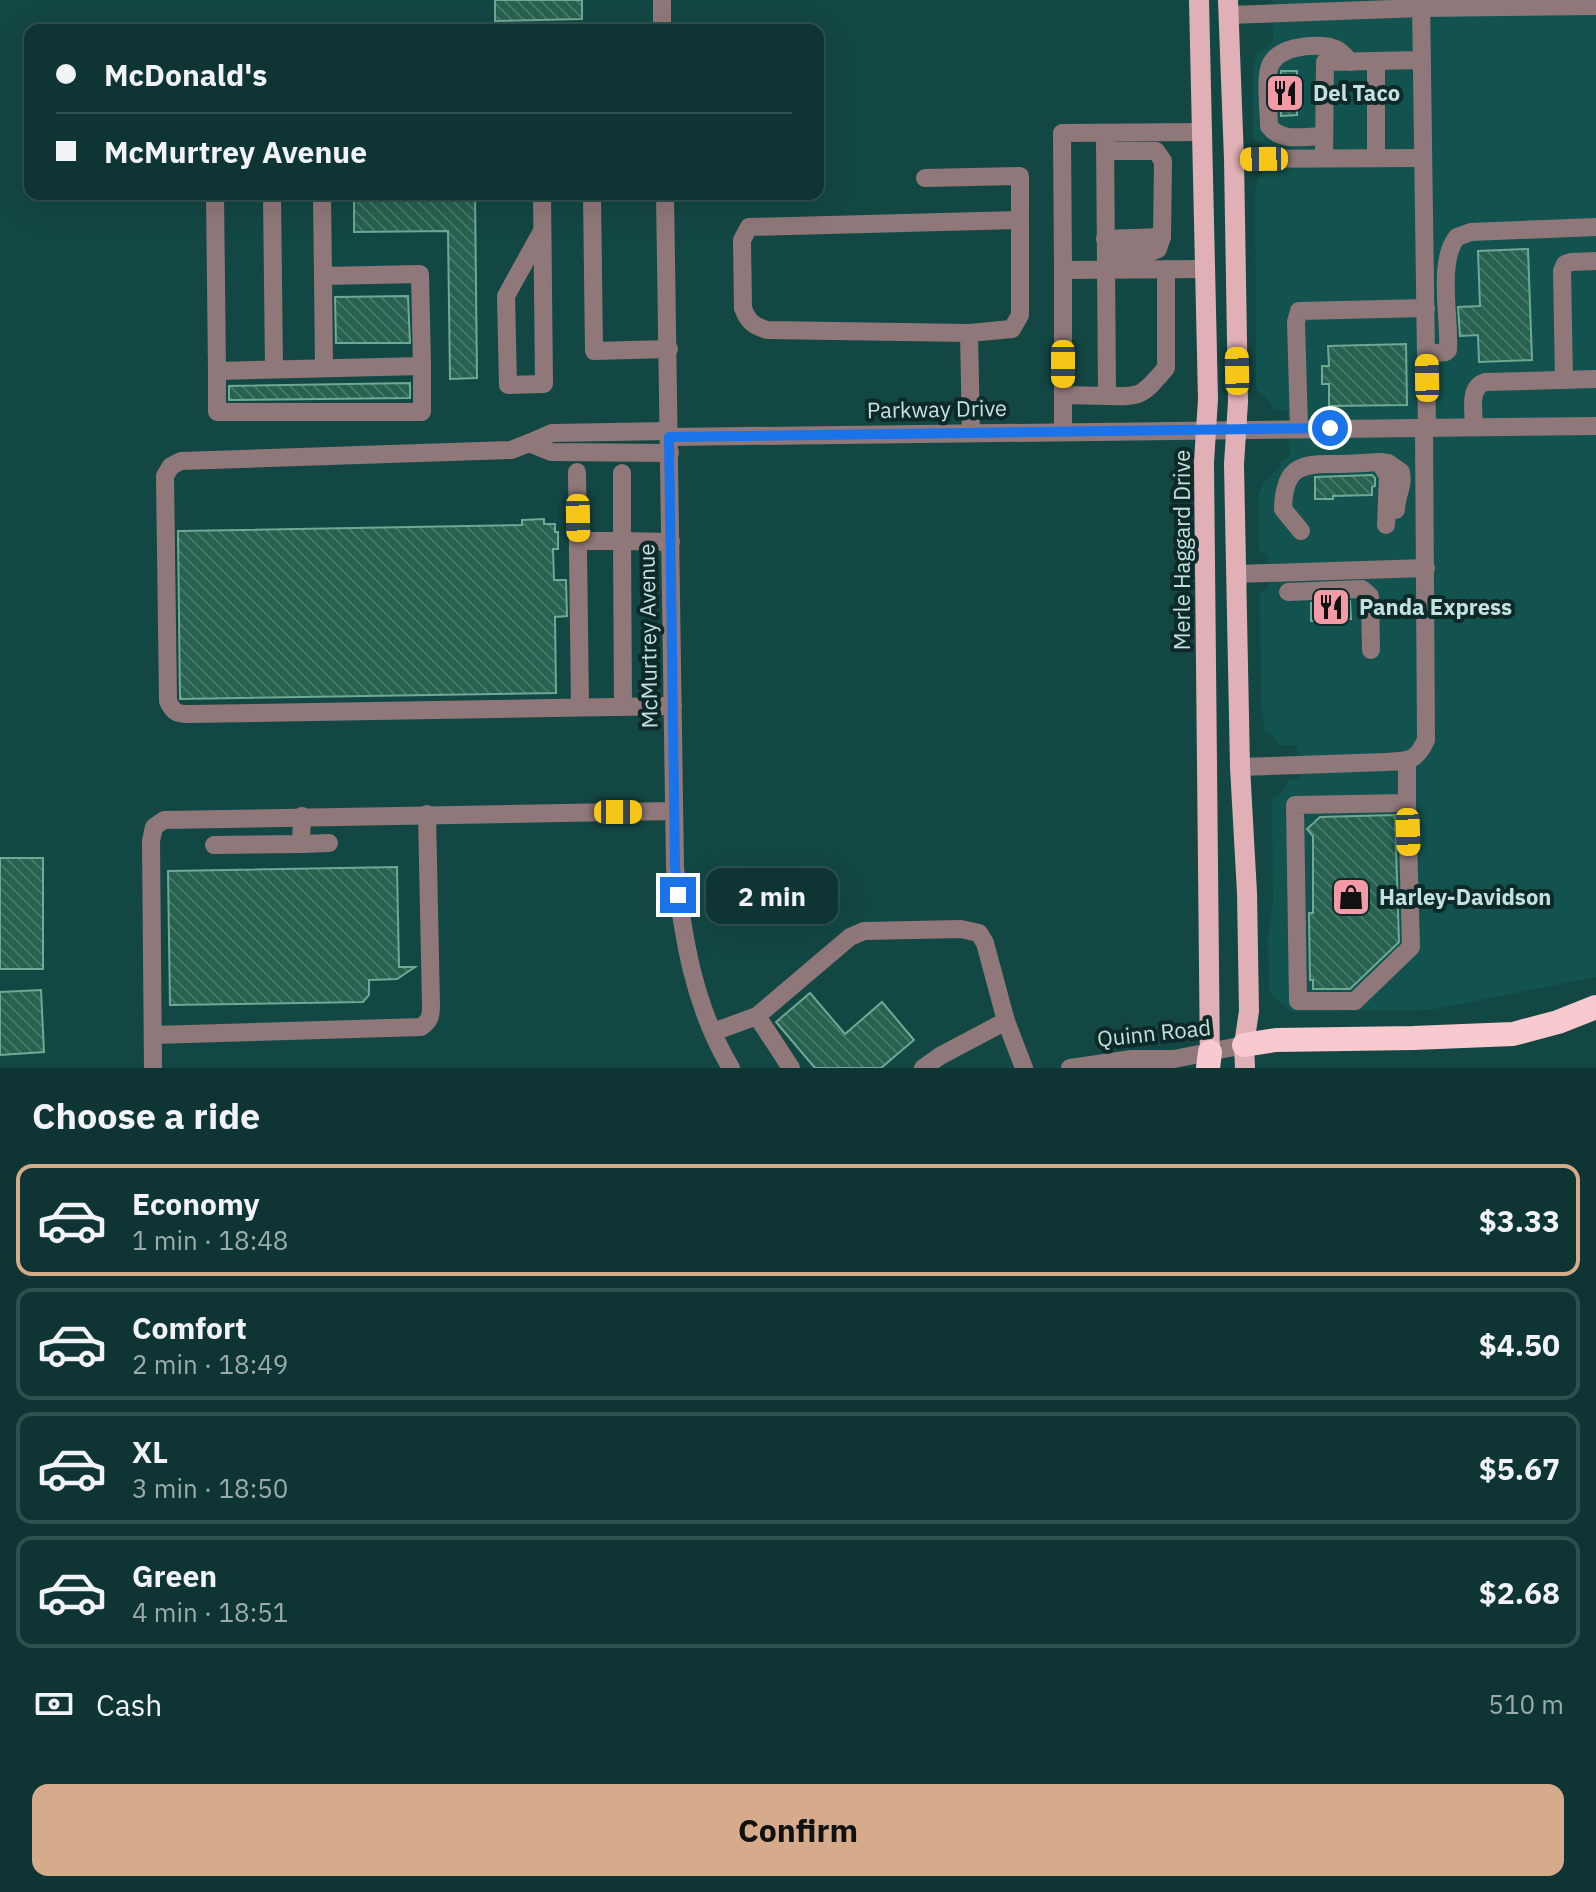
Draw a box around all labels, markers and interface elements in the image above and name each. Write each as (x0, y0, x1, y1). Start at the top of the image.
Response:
text: McDonald's (104, 55, 267, 94)
restaurant icon: Del Taco (1264, 72, 1306, 114)
place label: Del Taco (1313, 78, 1400, 107)
text: McMurtrey Avenue (104, 132, 367, 171)
car (1240, 147, 1288, 171)
car (1051, 340, 1075, 388)
car (1225, 347, 1249, 395)
car (1415, 354, 1439, 402)
street label: Parkway Drive (867, 393, 1007, 424)
route start (1312, 410, 1348, 446)
street label: Merle Haggard Drive (1167, 450, 1196, 650)
car (566, 494, 590, 542)
street label: McMurtrey Avenue (631, 543, 664, 729)
restaurant icon: Panda Express (1310, 586, 1352, 628)
place label: Panda Express (1359, 592, 1512, 621)
car (594, 800, 642, 824)
car (1395, 808, 1421, 856)
callout: 2 min (706, 867, 838, 923)
shop icon: Harley-Davidson (1330, 876, 1372, 918)
route end (660, 877, 696, 913)
text: 2 min (738, 879, 806, 913)
place label: Harley-Davidson (1379, 882, 1551, 911)
street label: Quinn Road (1096, 1012, 1212, 1053)
text: Choose a ride (32, 1092, 260, 1139)
icon: car (36, 1184, 108, 1256)
text: Economy (132, 1184, 260, 1223)
text: $3.33 (1479, 1201, 1560, 1240)
text: 1 min · 18:48 (132, 1223, 288, 1257)
icon: car (36, 1308, 108, 1380)
text: Comfort (132, 1308, 247, 1347)
text: $4.50 (1479, 1325, 1560, 1364)
text: 2 min · 18:49 (132, 1347, 288, 1381)
icon: car (36, 1432, 108, 1504)
text: XL (132, 1432, 168, 1471)
text: $5.67 (1479, 1449, 1560, 1488)
text: 3 min · 18:50 (132, 1471, 288, 1505)
icon: car (36, 1556, 108, 1628)
text: Green (132, 1556, 217, 1595)
text: $2.68 (1479, 1573, 1560, 1612)
text: 4 min · 18:51 (132, 1595, 288, 1629)
icon: cash (32, 1682, 76, 1726)
text: Cash (96, 1685, 162, 1724)
text: 510 m (1488, 1687, 1564, 1721)
button: Confirm (32, 1784, 1564, 1876)

